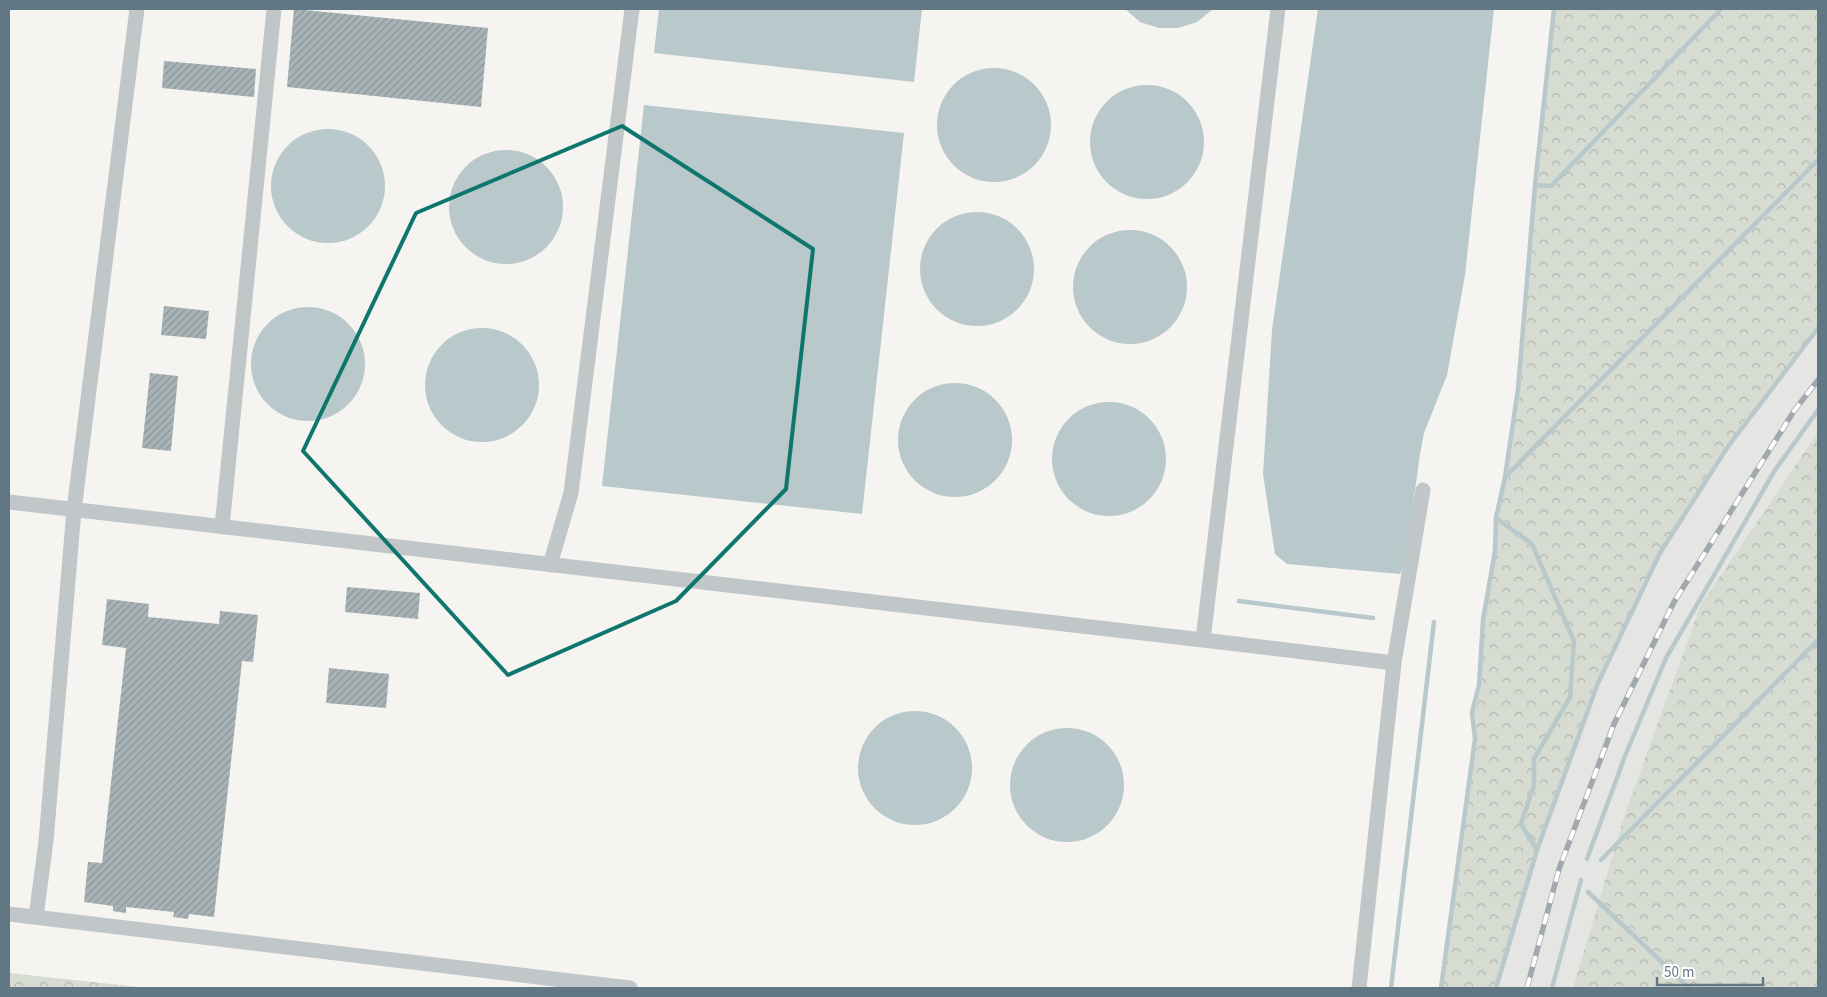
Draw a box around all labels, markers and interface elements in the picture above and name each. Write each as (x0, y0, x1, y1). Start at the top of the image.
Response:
scale bar (1657, 954, 1763, 986)
text: 50 m (1664, 962, 1694, 983)

